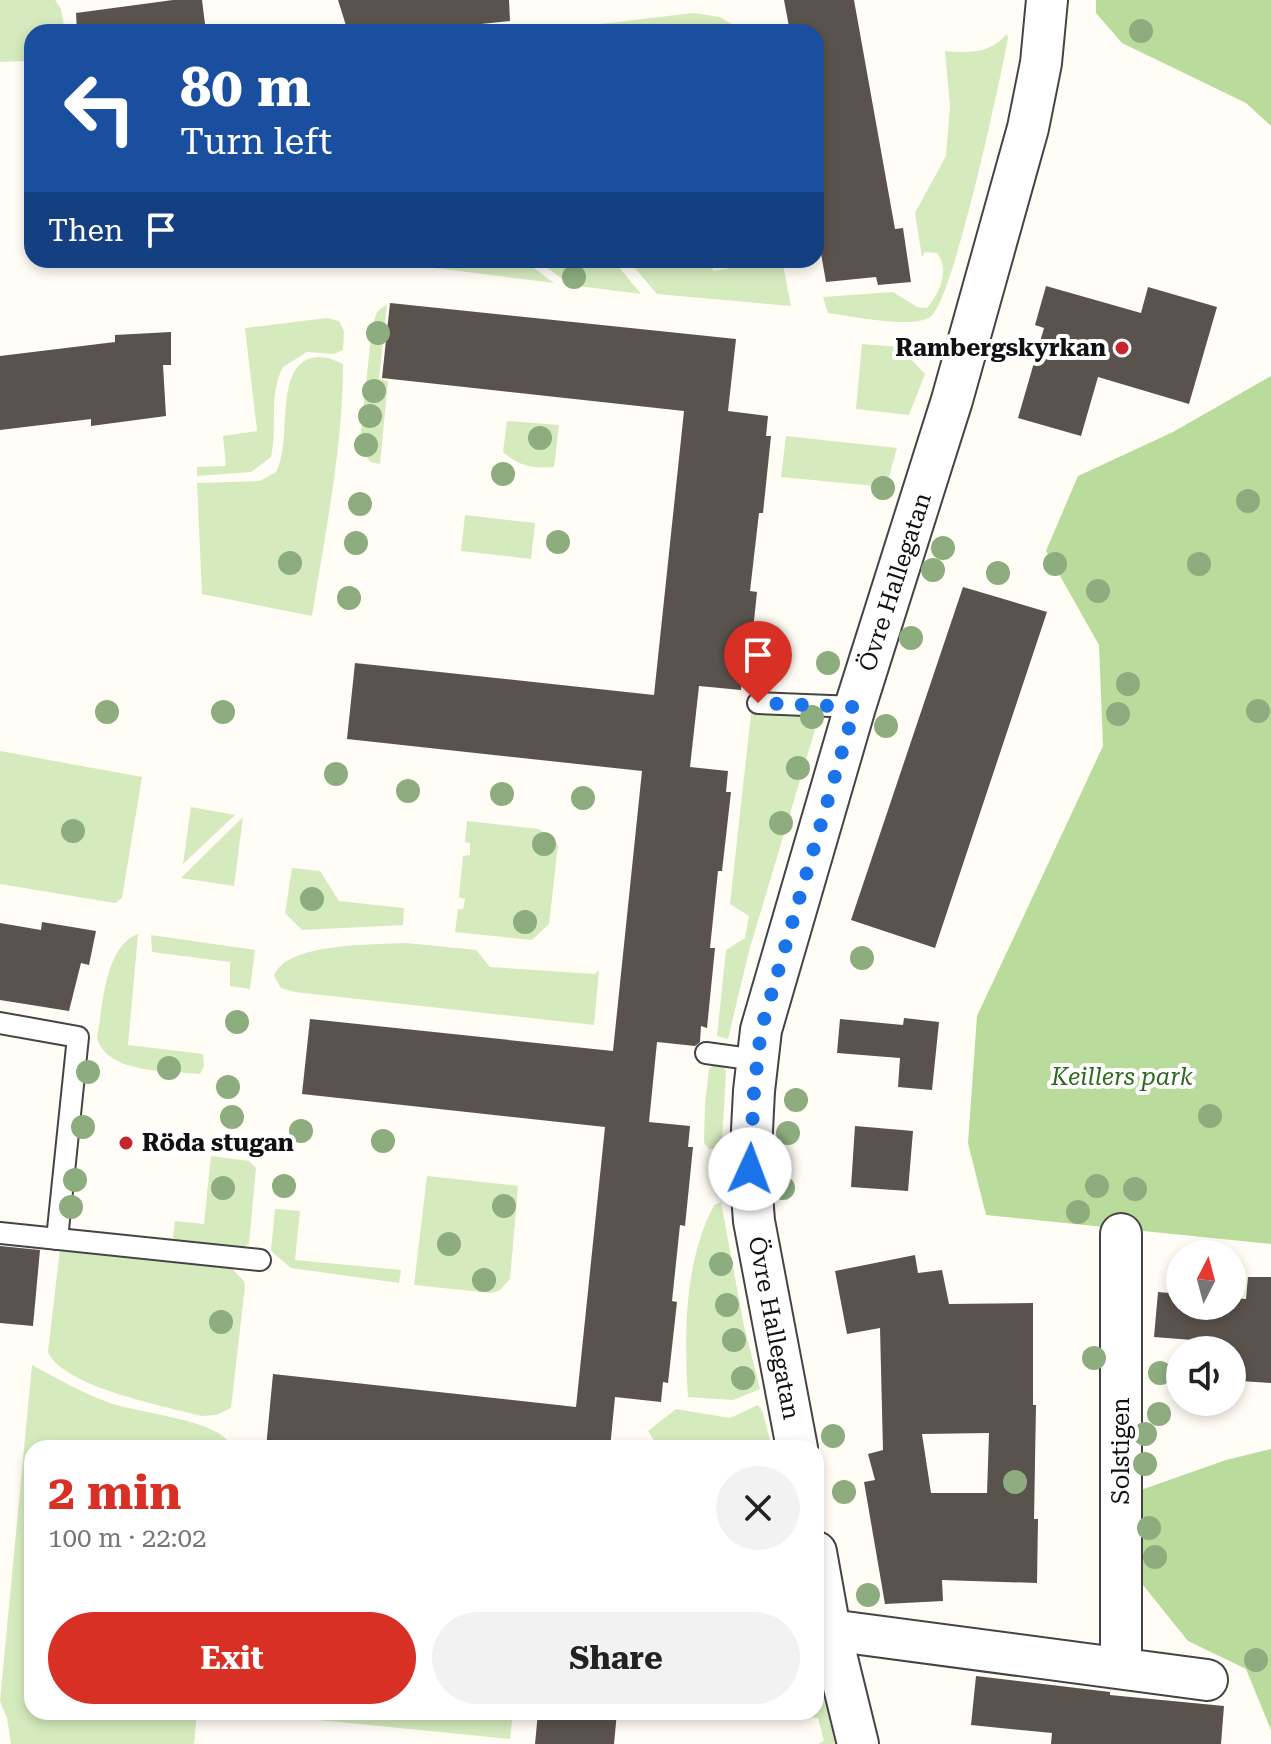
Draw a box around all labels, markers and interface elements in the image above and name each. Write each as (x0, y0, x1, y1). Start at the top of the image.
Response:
text: 80 m (180, 54, 311, 120)
icon: left (48, 56, 152, 160)
text: Turn left (180, 121, 332, 163)
icon: arrive (139, 208, 183, 252)
text: Then (48, 213, 123, 248)
place label: Rambergskyrkan (895, 334, 1106, 362)
marker: Rambergskyrkan (1113, 339, 1131, 357)
street label: Övre Hallegatan (852, 489, 937, 675)
pin (724, 621, 792, 703)
icon: arrive (736, 633, 780, 677)
park label: Keillers park (1050, 1063, 1193, 1091)
position arrow (708, 1127, 792, 1211)
place label: Röda stugan (142, 1129, 294, 1157)
marker: Röda stugan (117, 1134, 135, 1152)
street label: Övre Hallegatan (743, 1234, 806, 1422)
north arrow (1166, 1240, 1246, 1320)
map controls (1166, 1240, 1246, 1416)
button: sound (1166, 1336, 1246, 1416)
street label: Solstigen (1107, 1397, 1135, 1505)
text: 2 min (48, 1465, 181, 1521)
button: close (716, 1466, 800, 1550)
text: 100 m · 22:02 (48, 1523, 207, 1553)
button: Exit (48, 1612, 416, 1704)
button: Share (432, 1612, 800, 1704)

